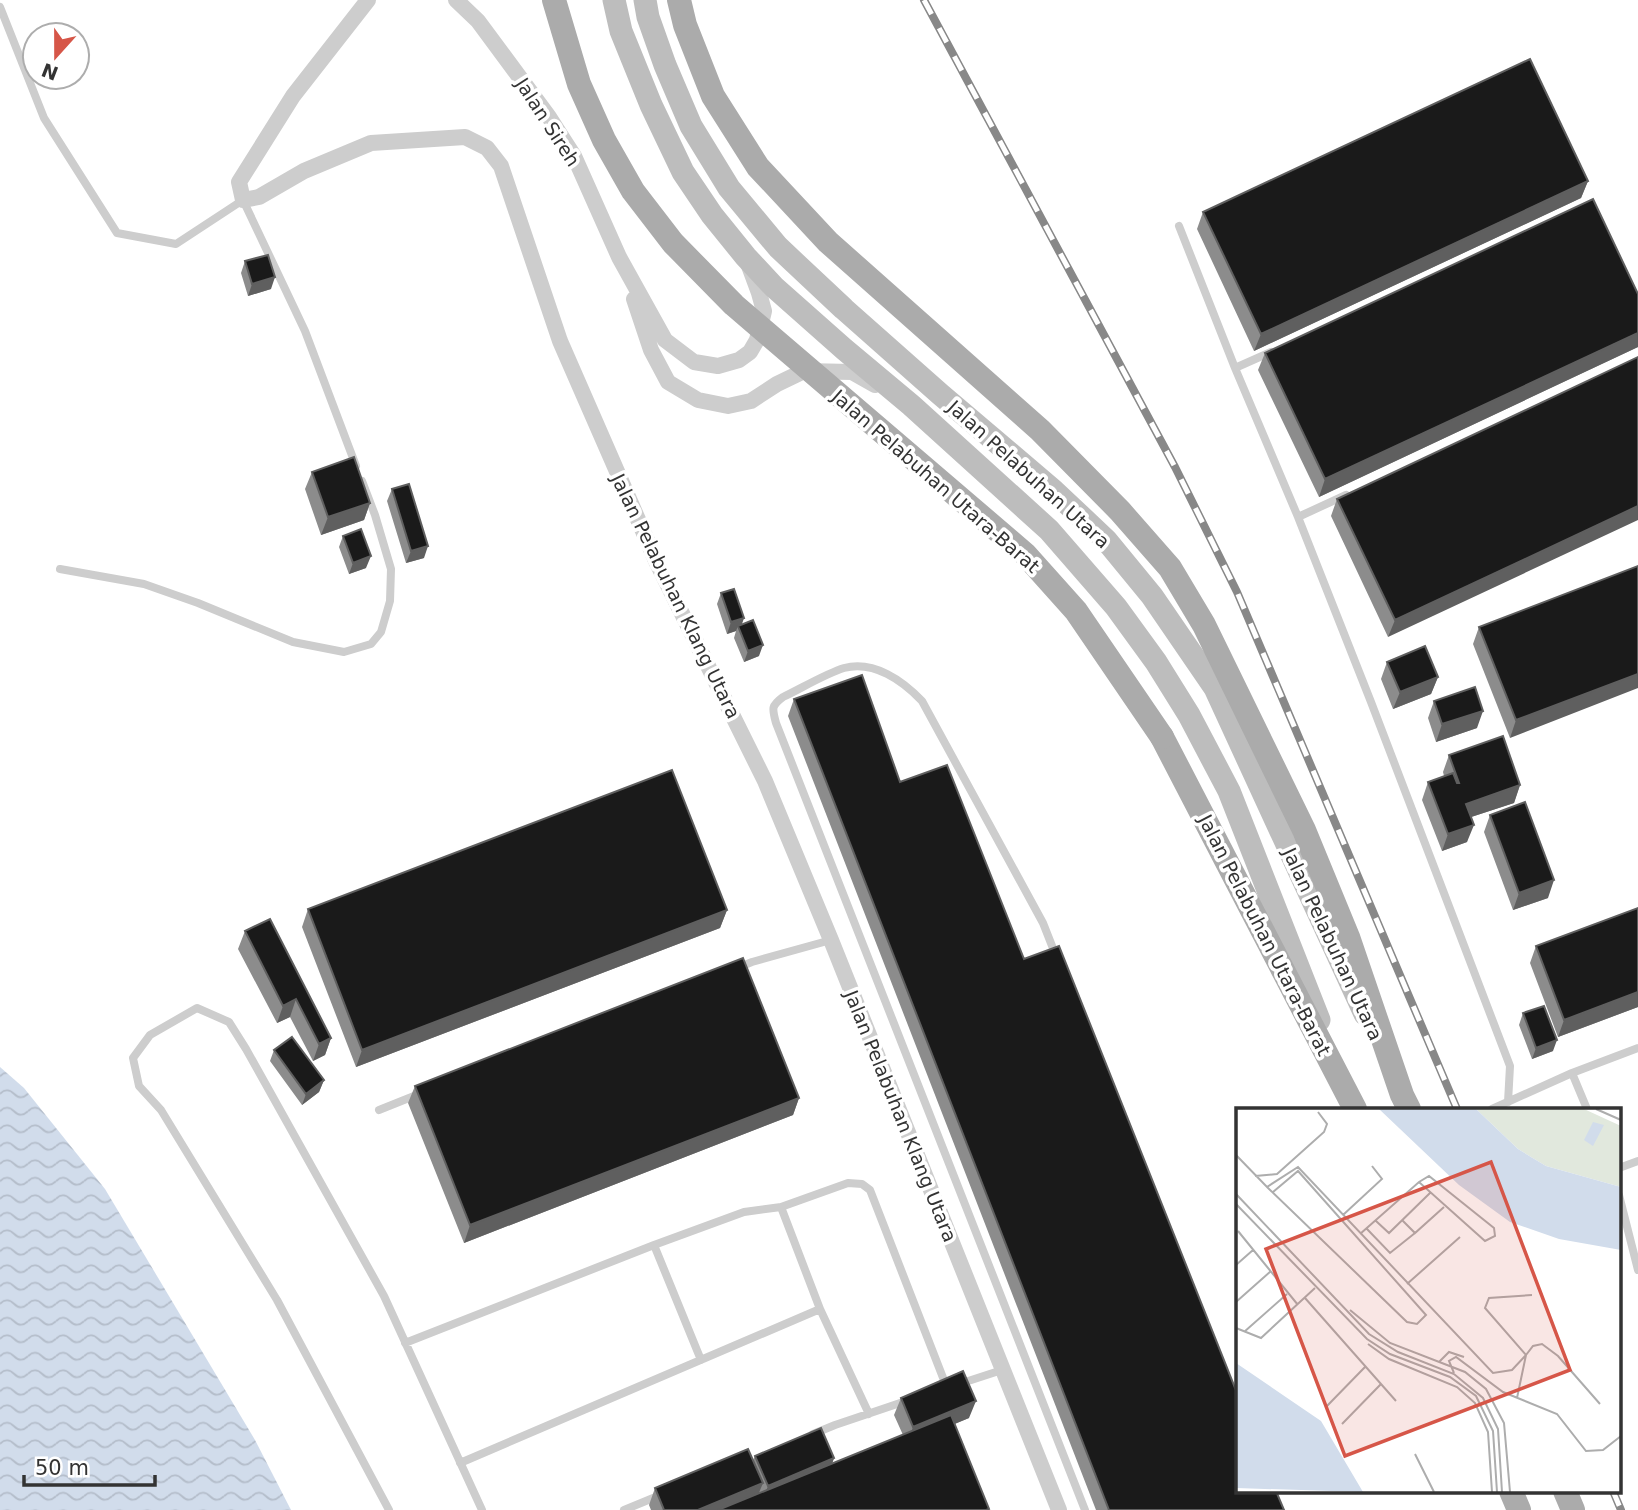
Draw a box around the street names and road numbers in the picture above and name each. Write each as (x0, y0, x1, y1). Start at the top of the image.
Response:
street label: Jalan Sireh (511, 73, 585, 170)
street label: Jalan Pelabuhan Utara-Barat (827, 384, 1044, 577)
street label: Jalan Pelabuhan Utara (943, 395, 1114, 552)
street label: Jalan Pelabuhan Klang Utara (607, 469, 745, 722)
street label: Jalan Pelabuhan Utara-Barat (1194, 811, 1336, 1059)
street label: Jalan Pelabuhan Utara (1278, 844, 1388, 1044)
street label: Jalan Pelabuhan Klang Utara (840, 986, 962, 1245)

